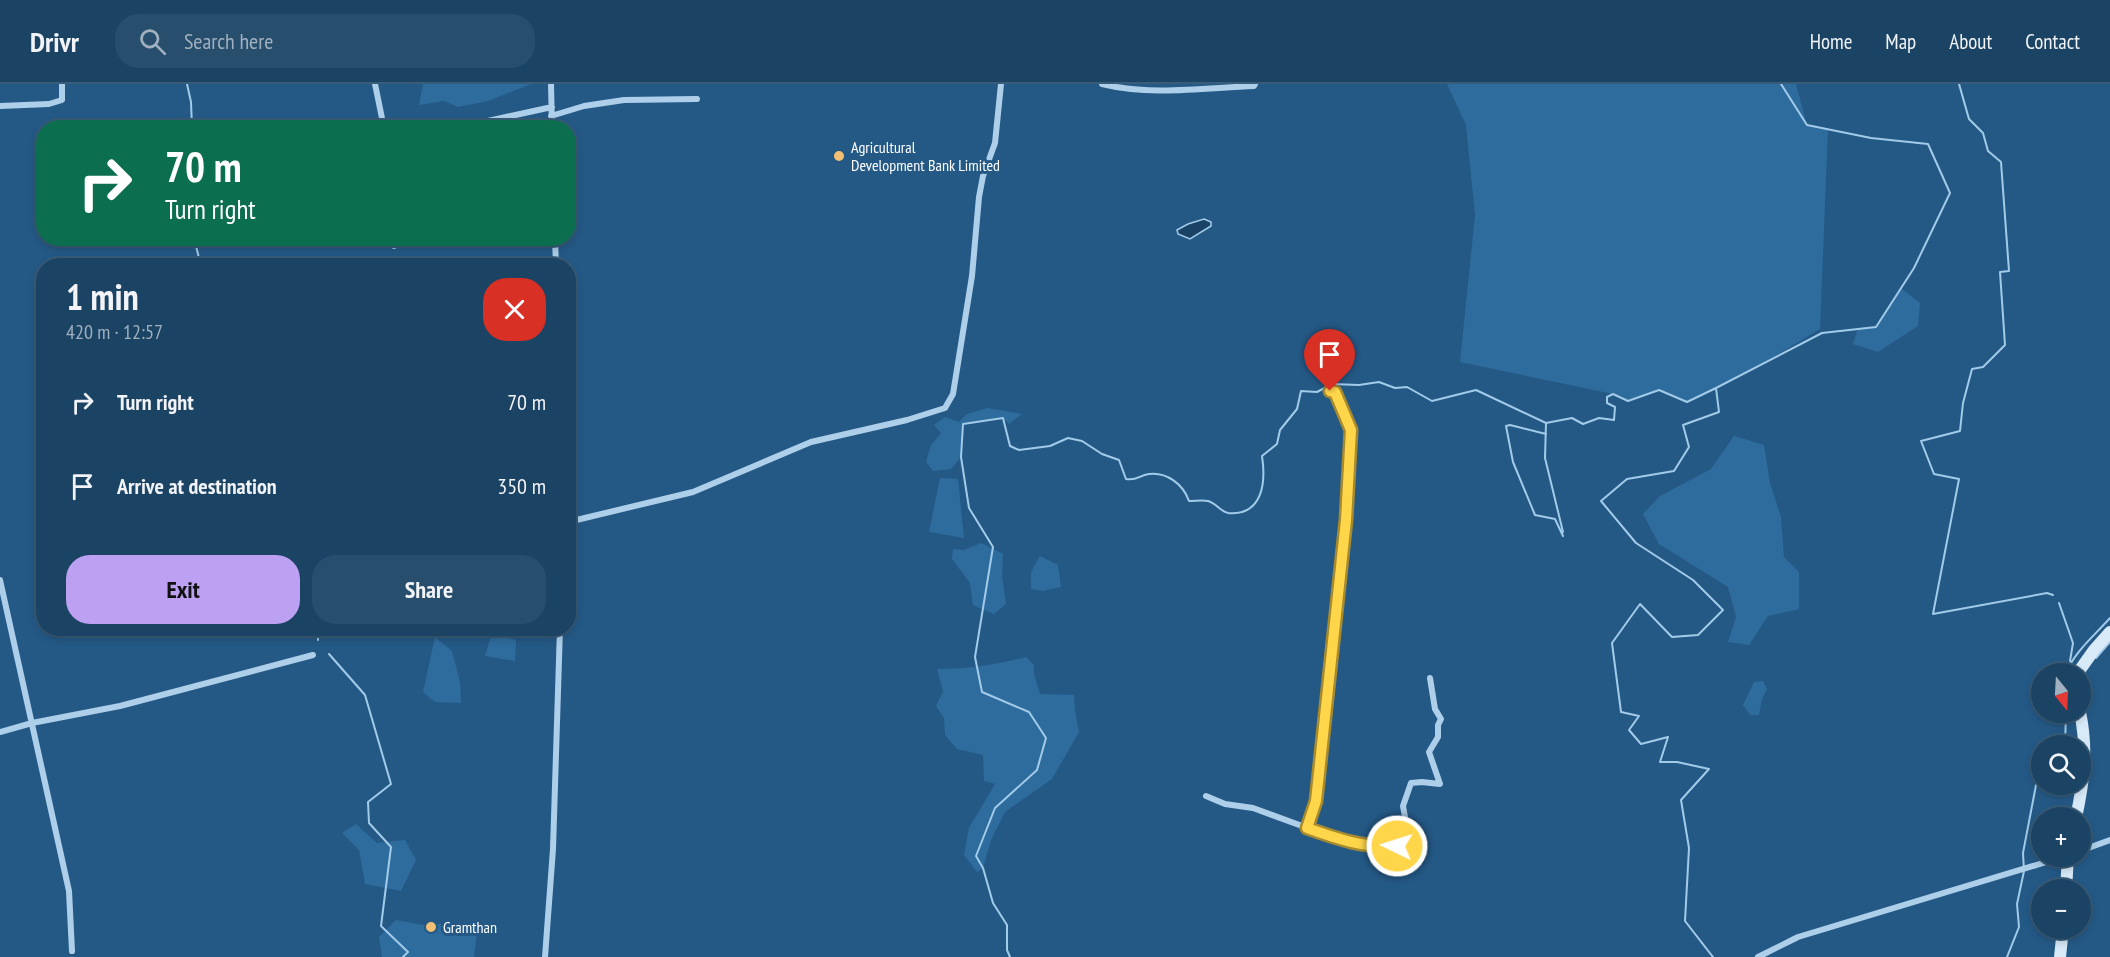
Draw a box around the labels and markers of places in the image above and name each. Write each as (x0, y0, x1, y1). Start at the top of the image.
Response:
place label: Agricultural Development Bank Limited (851, 137, 1000, 175)
marker: Agricultural Development Bank Limited (832, 149, 846, 163)
pin (1304, 329, 1355, 391)
place label: Gramthan (443, 917, 497, 937)
marker: Gramthan (424, 920, 438, 934)

